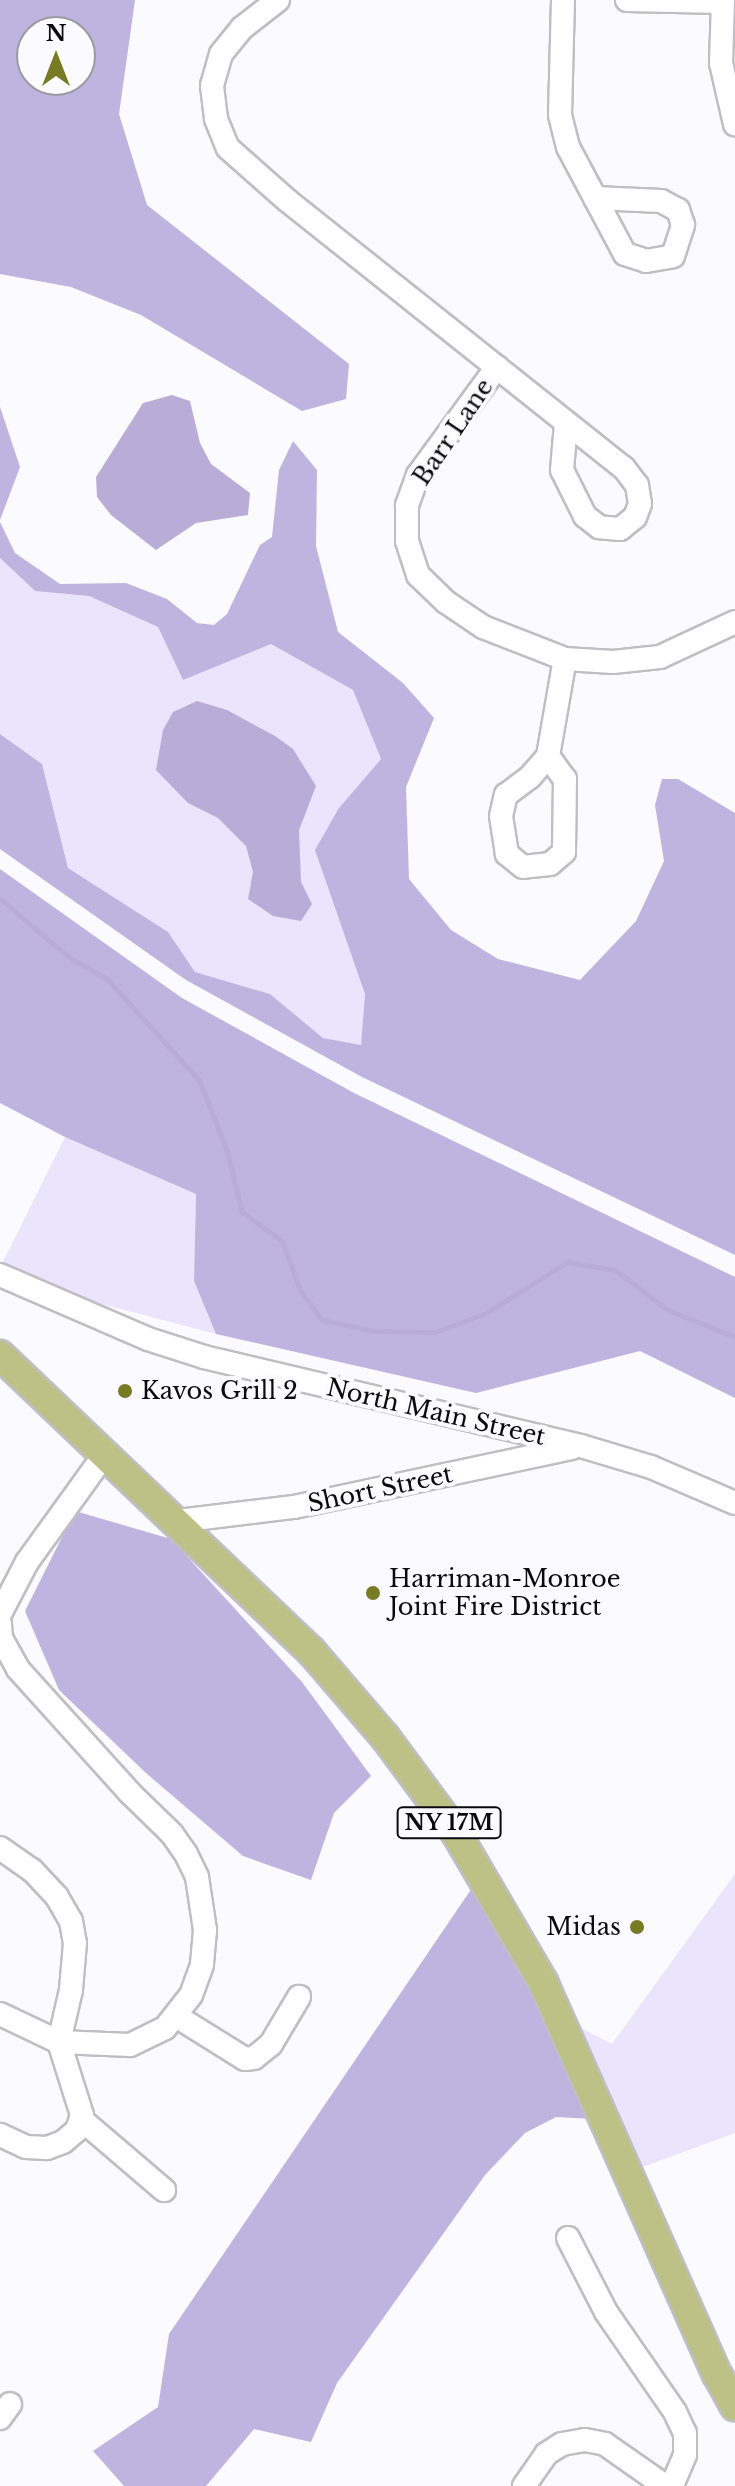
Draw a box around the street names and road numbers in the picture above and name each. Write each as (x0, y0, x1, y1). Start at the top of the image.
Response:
street label: Barr Lane (407, 373, 499, 491)
street label: North Main Street (324, 1373, 548, 1451)
street label: Short Street (305, 1460, 455, 1518)
road number: NY 17M (395, 1805, 503, 1841)

